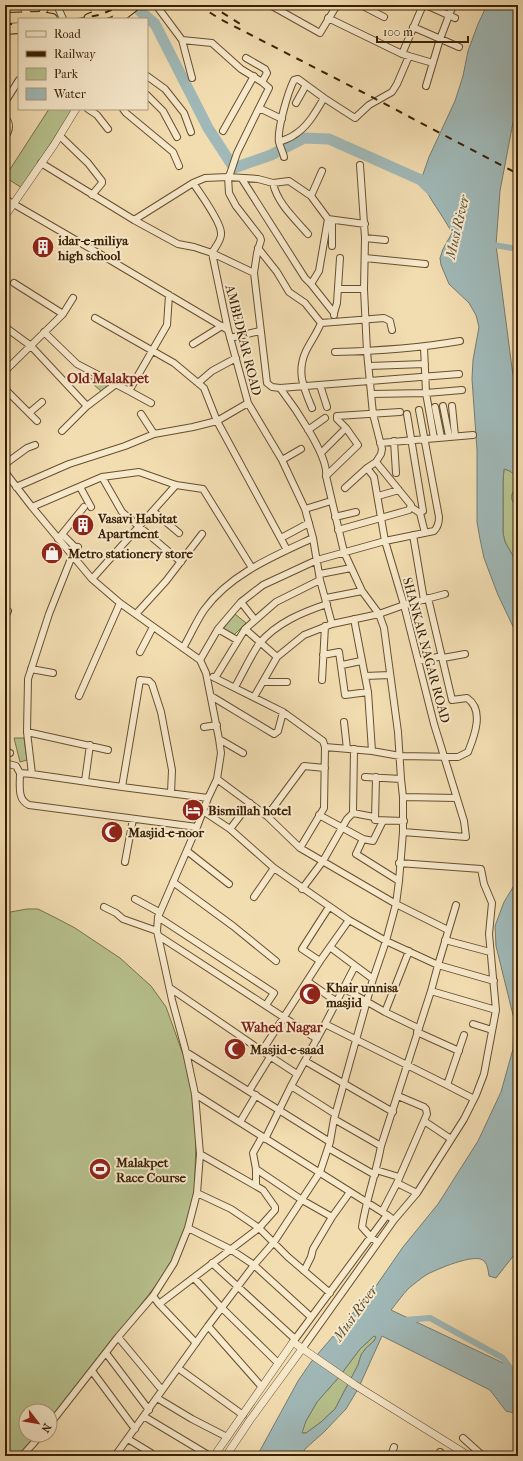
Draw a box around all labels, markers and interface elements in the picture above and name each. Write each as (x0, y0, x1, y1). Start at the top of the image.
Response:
legend (18, 18, 148, 110)
scale bar (377, 18, 468, 44)
text: 100 m (383, 25, 413, 39)
text: Road (54, 27, 81, 41)
text: Railway (54, 47, 96, 61)
text: Park (54, 67, 79, 81)
text: Water (53, 87, 87, 101)
water label: Musi River (442, 192, 473, 262)
place label: idar-e-miliya high school (57, 233, 129, 264)
building icon: idar-e-miliya high school (30, 234, 56, 260)
street label: AMBEDKAR ROAD (222, 282, 265, 397)
district label: Old Malakpet (67, 370, 150, 387)
place label: Vasavi Habitat Apartment (97, 511, 178, 542)
building icon: Vasavi Habitat Apartment (70, 512, 96, 538)
shop icon: Metro stationery store (39, 540, 65, 566)
place label: Metro stationery store (67, 546, 194, 562)
street label: SHANKAR NAGAR ROAD (400, 576, 453, 725)
hotel icon: Bismillah hotel (180, 797, 206, 823)
place label: Bismillah hotel (208, 803, 292, 818)
mosque icon: Masjid-e-noor (99, 819, 125, 845)
place label: Masjid-e-noor (127, 825, 205, 840)
place label: Khair unnisa masjid (325, 980, 399, 1010)
mosque icon: Khair unnisa masjid (297, 981, 323, 1007)
district label: Wahed Nagar (240, 1019, 324, 1036)
mosque icon: Masjid-e-saad (222, 1036, 248, 1062)
place label: Masjid-e-saad (249, 1042, 325, 1057)
place label: Malakpet Race Course (115, 1155, 187, 1185)
sports icon: Malakpet Race Course (87, 1156, 113, 1182)
water label: Musi River (329, 1281, 382, 1345)
north arrow (18, 1403, 58, 1443)
text: N (38, 1421, 54, 1435)

